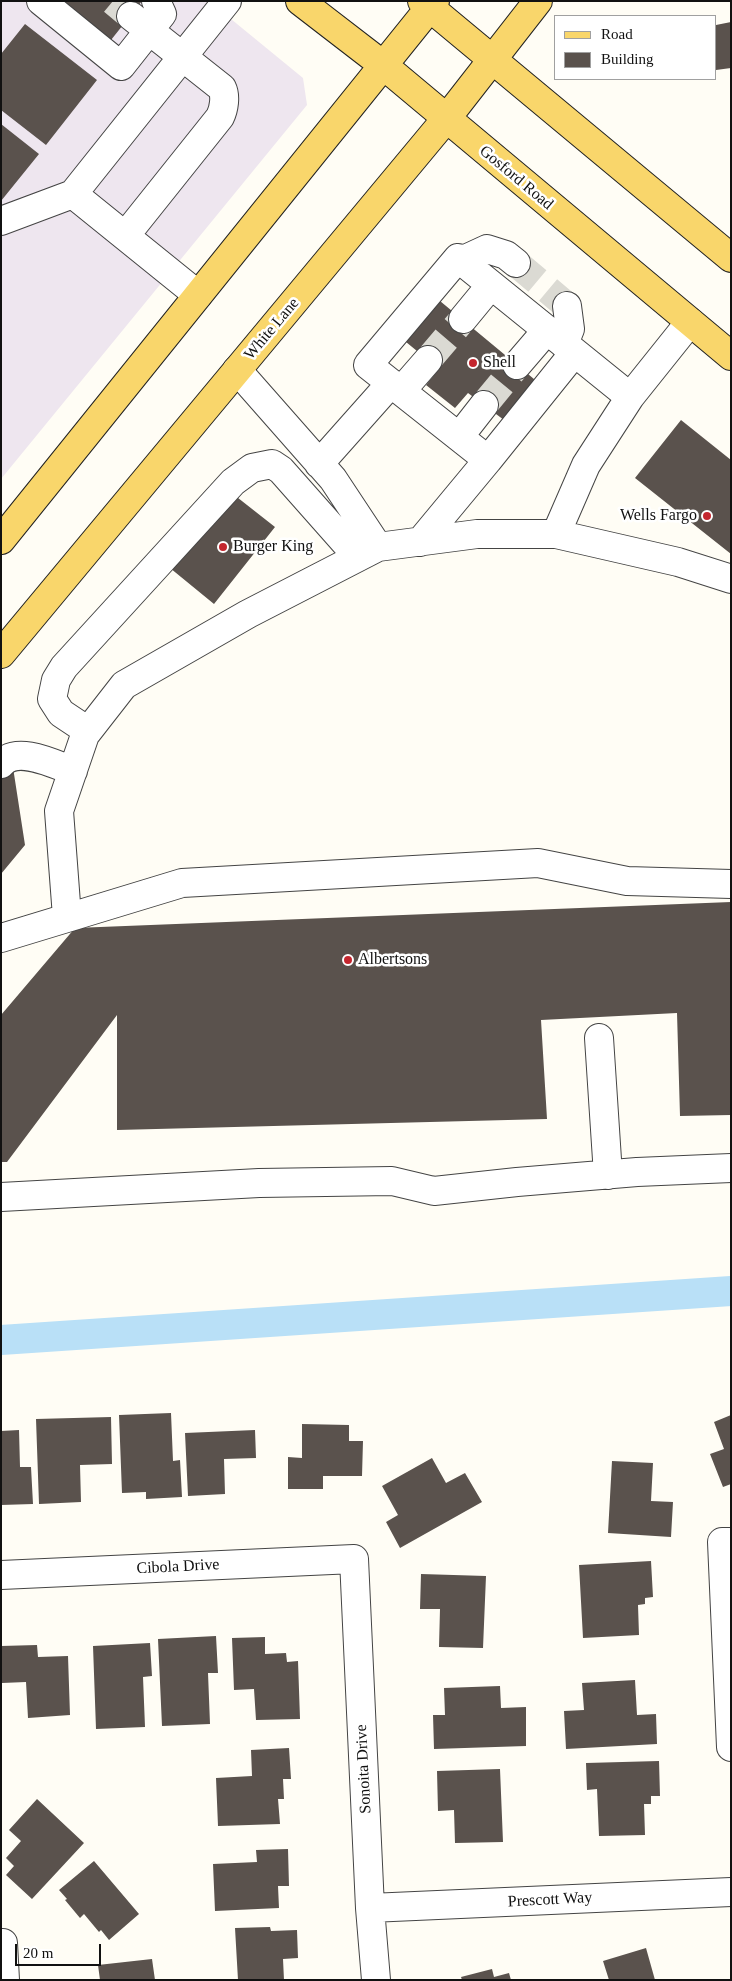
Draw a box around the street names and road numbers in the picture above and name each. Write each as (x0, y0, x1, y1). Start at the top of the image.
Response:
street label: Gosford Road (475, 142, 557, 214)
street label: White Lane (241, 294, 303, 364)
street label: Cibola Drive (136, 1555, 220, 1579)
street label: Sonoita Drive (352, 1724, 376, 1814)
street label: Prescott Way (507, 1888, 593, 1912)

